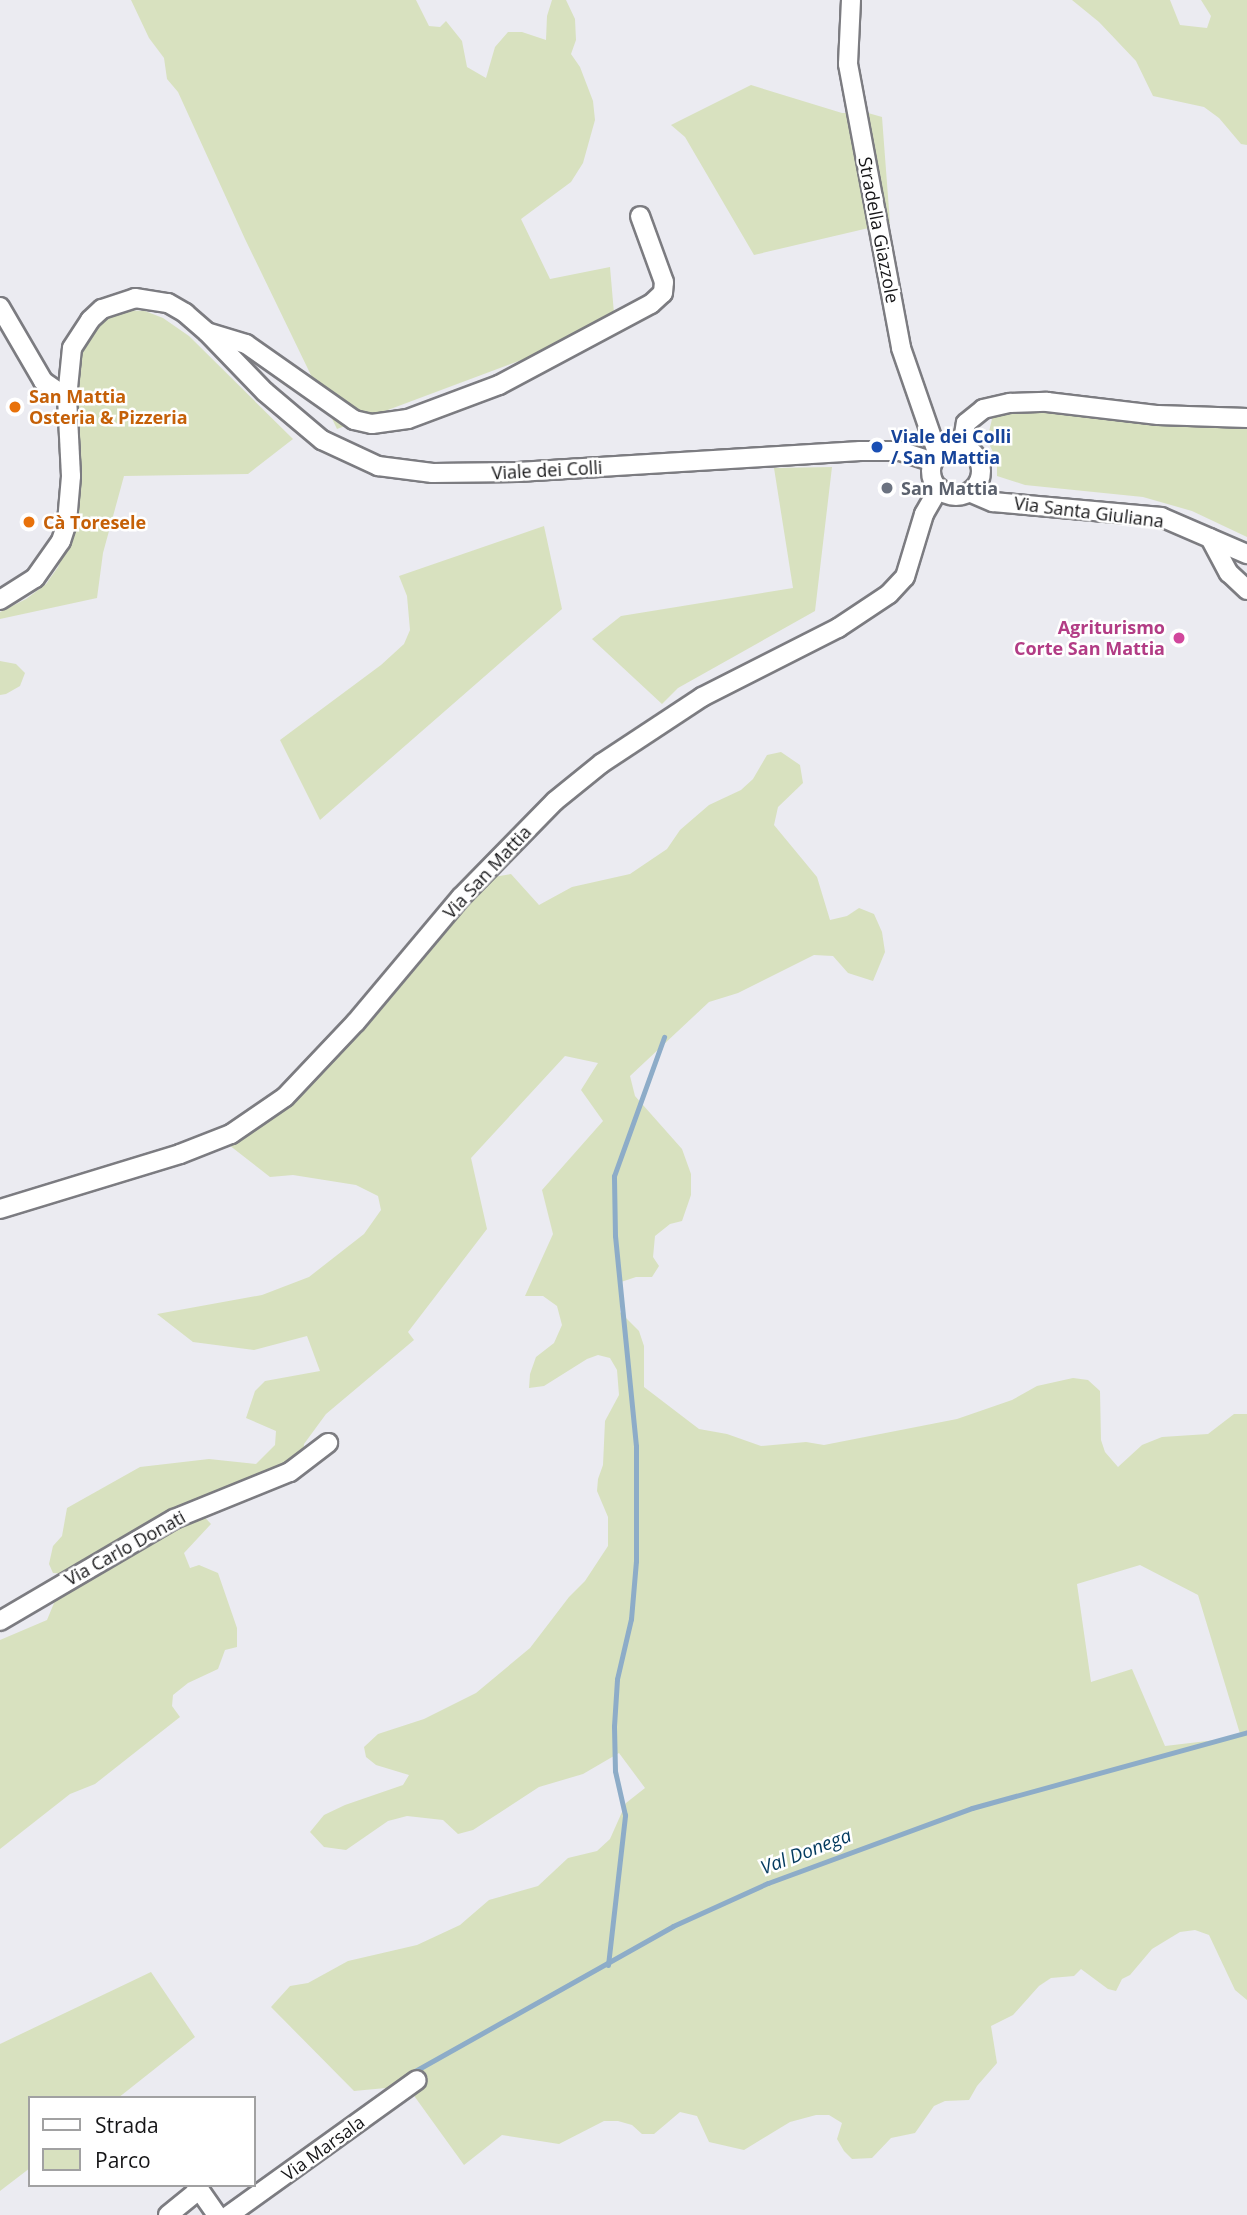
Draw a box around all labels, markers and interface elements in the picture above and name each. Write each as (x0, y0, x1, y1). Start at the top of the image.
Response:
street label: Stradella Giazzole (854, 155, 904, 305)
place label: San Mattia Osteria & Pizzeria (29, 386, 188, 428)
marker: San Mattia Osteria & Pizzeria (7, 399, 23, 415)
place label: Viale dei Colli / San Mattia (891, 426, 1011, 468)
marker: Viale dei Colli / San Mattia (869, 439, 885, 455)
street label: Viale dei Colli (491, 456, 603, 484)
place label: San Mattia (901, 477, 998, 499)
marker: San Mattia (879, 480, 895, 496)
street label: Via Santa Giuliana (1013, 492, 1165, 532)
place label: Cà Toresele (43, 511, 146, 533)
marker: Cà Toresele (21, 514, 37, 530)
place label: Agriturismo Corte San Mattia (1014, 617, 1165, 660)
marker: Agriturismo Corte San Mattia (1171, 630, 1187, 646)
street label: Via San Mattia (438, 821, 536, 923)
street label: Via Carlo Donati (61, 1506, 189, 1590)
water label: Val Donega (757, 1824, 855, 1880)
legend (28, 2096, 256, 2187)
text: Strada (95, 2111, 159, 2139)
street label: Via Marsala (278, 2111, 368, 2185)
text: Parco (95, 2146, 151, 2174)

